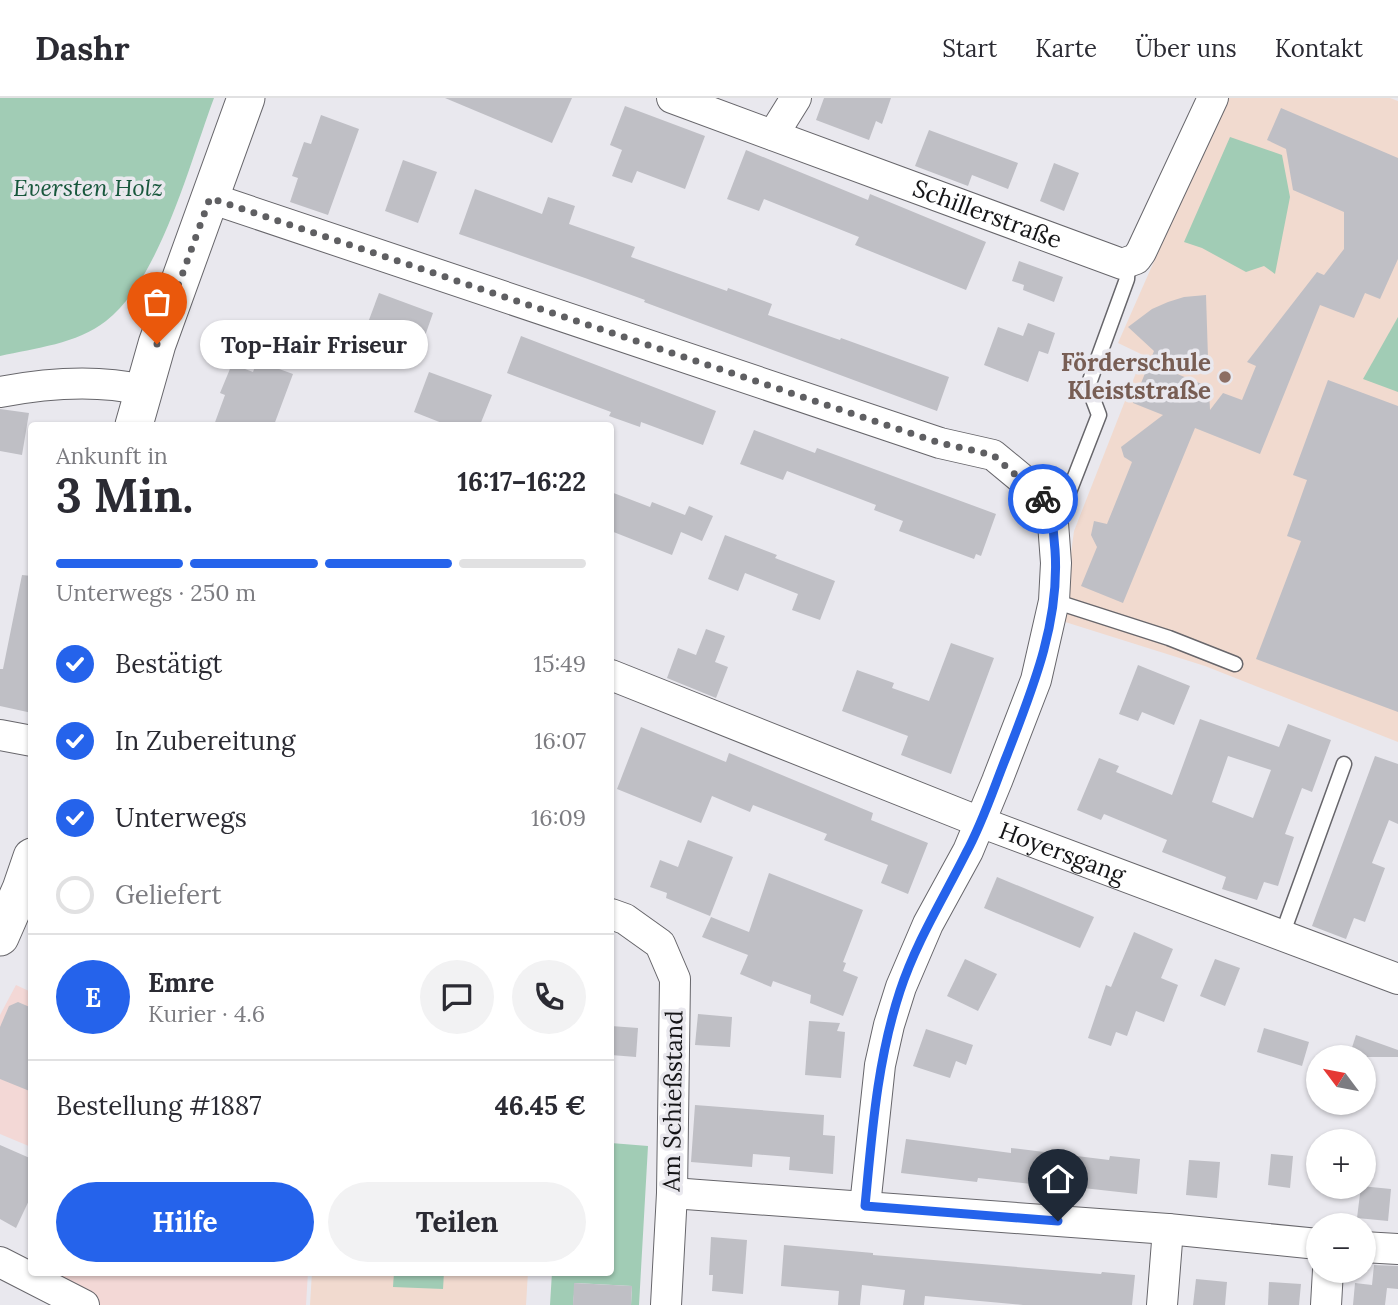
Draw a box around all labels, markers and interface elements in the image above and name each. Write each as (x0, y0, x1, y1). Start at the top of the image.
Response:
text: Dashr (35, 27, 129, 69)
text: Start (942, 33, 997, 64)
text: Karte (1035, 33, 1097, 64)
text: Über uns (1135, 33, 1237, 64)
text: Kontakt (1275, 33, 1363, 64)
park label: Eversten Holz (13, 172, 163, 203)
street label: Schillerstraße (909, 172, 1066, 255)
pin (127, 272, 187, 344)
icon: bag (138, 283, 176, 321)
callout: Top-Hair Friseur (199, 320, 426, 368)
text: Top-Hair Friseur (221, 330, 407, 359)
place label: Förderschule Kleiststraße (1061, 347, 1211, 406)
marker: Förderschule Kleiststraße (1217, 369, 1233, 385)
text: Ankunft in (56, 441, 168, 470)
courier (1008, 464, 1078, 534)
text: 16:17–16:22 (457, 465, 586, 498)
text: 3 Min. (56, 466, 193, 525)
icon: bike (1024, 480, 1062, 518)
text: Unterwegs · 250 m (56, 578, 256, 607)
icon: check (56, 645, 94, 683)
text: Bestätigt (115, 647, 222, 680)
text: 15:49 (534, 649, 586, 678)
icon: check (56, 722, 94, 760)
text: In Zubereitung (115, 724, 295, 757)
text: 16:07 (534, 726, 586, 755)
icon: check (56, 799, 94, 837)
text: Unterwegs (115, 801, 247, 834)
text: 16:09 (531, 803, 586, 832)
street label: Hoyersgang (995, 815, 1131, 890)
text: Geliefert (115, 878, 222, 911)
button: chat (420, 960, 494, 1034)
button: phone (512, 960, 586, 1034)
text: Emre (148, 966, 214, 999)
text: E (85, 981, 101, 1014)
text: Kurier · 4.6 (148, 999, 265, 1028)
street label: Am Schießstand (655, 1010, 690, 1193)
north arrow (1306, 1045, 1376, 1115)
map controls (1306, 1045, 1376, 1283)
text: Bestellung #1887 (56, 1089, 261, 1122)
text: 46.45 € (495, 1089, 586, 1122)
button: + (1306, 1129, 1376, 1199)
pin (1028, 1149, 1088, 1221)
icon: home (1039, 1160, 1077, 1198)
button: Hilfe (56, 1182, 314, 1262)
button: Teilen (328, 1182, 586, 1262)
button: − (1306, 1213, 1376, 1283)

